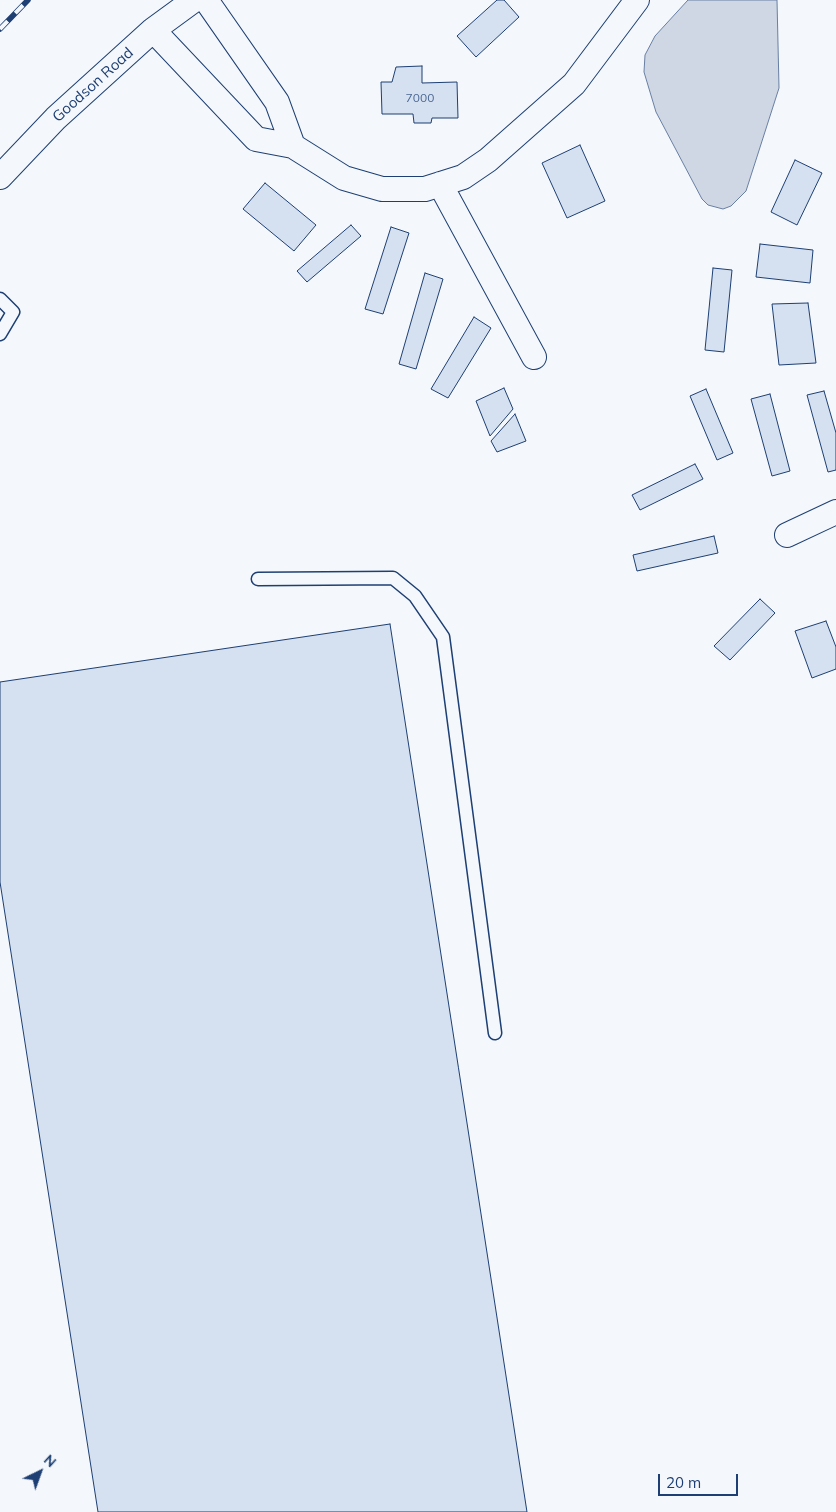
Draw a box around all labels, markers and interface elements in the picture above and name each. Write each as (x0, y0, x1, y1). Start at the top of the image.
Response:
street label: Goodson Road (49, 44, 137, 126)
house number: 7000 (406, 91, 434, 105)
north arrow (15, 1447, 65, 1497)
text: N (40, 1451, 60, 1471)
scale bar (661, 1464, 741, 1496)
text: 20 m (666, 1473, 701, 1492)

